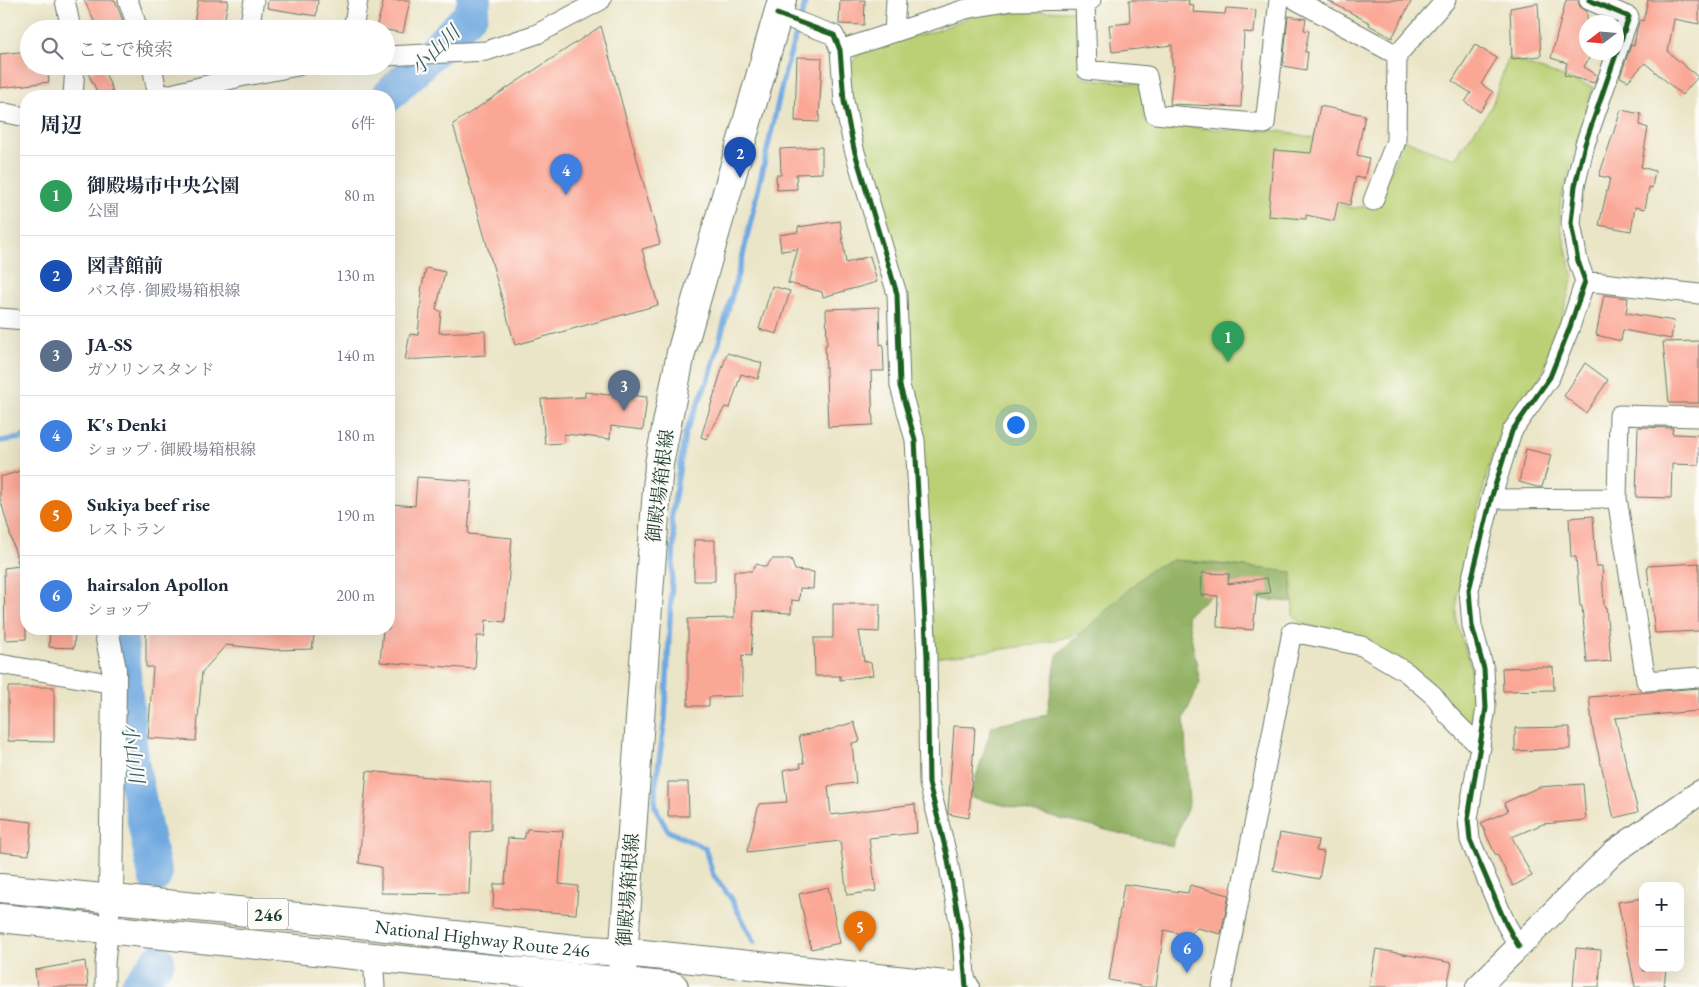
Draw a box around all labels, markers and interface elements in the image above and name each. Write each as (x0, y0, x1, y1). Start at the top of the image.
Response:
north arrow (1579, 15, 1624, 60)
water label: 小山川 (405, 18, 467, 80)
search box (20, 20, 395, 75)
icon: search (38, 34, 66, 62)
text: ここで検索 (78, 37, 173, 62)
text: 周辺 (40, 111, 82, 138)
text: 6件 (351, 113, 375, 134)
pin: 2 (724, 137, 756, 178)
pin: 4 (550, 154, 582, 195)
text: 御殿場市中央公園 (87, 173, 239, 198)
text: 1 (52, 185, 60, 206)
text: 80 m (344, 185, 375, 206)
text: 公園 (87, 200, 119, 221)
text: 図書館前 (87, 253, 163, 278)
text: 2 (52, 265, 60, 286)
text: 130 m (336, 265, 375, 286)
text: バス停 · 御殿場箱根線 (87, 280, 241, 301)
pin: 1 (1212, 321, 1244, 362)
text: JA-SS (87, 332, 133, 357)
text: 3 (52, 345, 60, 366)
text: 140 m (336, 345, 375, 366)
text: ガソリンスタンド (87, 359, 215, 380)
pin: 3 (608, 370, 640, 411)
text: K's Denki (87, 412, 167, 437)
your location (1003, 412, 1029, 438)
text: 4 (52, 425, 60, 446)
text: 180 m (336, 425, 375, 446)
street label: 御殿場箱根線 (641, 428, 679, 544)
text: ショップ · 御殿場箱根線 (87, 439, 256, 460)
text: Sukiya beef rise (87, 492, 210, 517)
text: 5 (52, 505, 60, 526)
text: 190 m (336, 505, 375, 526)
text: レストラン (87, 519, 167, 540)
text: hairsalon Apollon (87, 572, 229, 597)
text: 6 (52, 585, 60, 606)
text: 200 m (336, 585, 375, 606)
text: ショップ (87, 599, 151, 620)
water label: 小山川 (116, 721, 150, 786)
street label: 御殿場箱根線 (612, 832, 644, 948)
map controls (1639, 882, 1684, 972)
button: + (1639, 882, 1684, 927)
road number: 246 (248, 899, 288, 930)
pin: 5 (844, 911, 876, 952)
street label: National Highway Route 246 (374, 913, 591, 962)
button: − (1639, 927, 1684, 972)
pin: 6 (1171, 932, 1203, 973)

